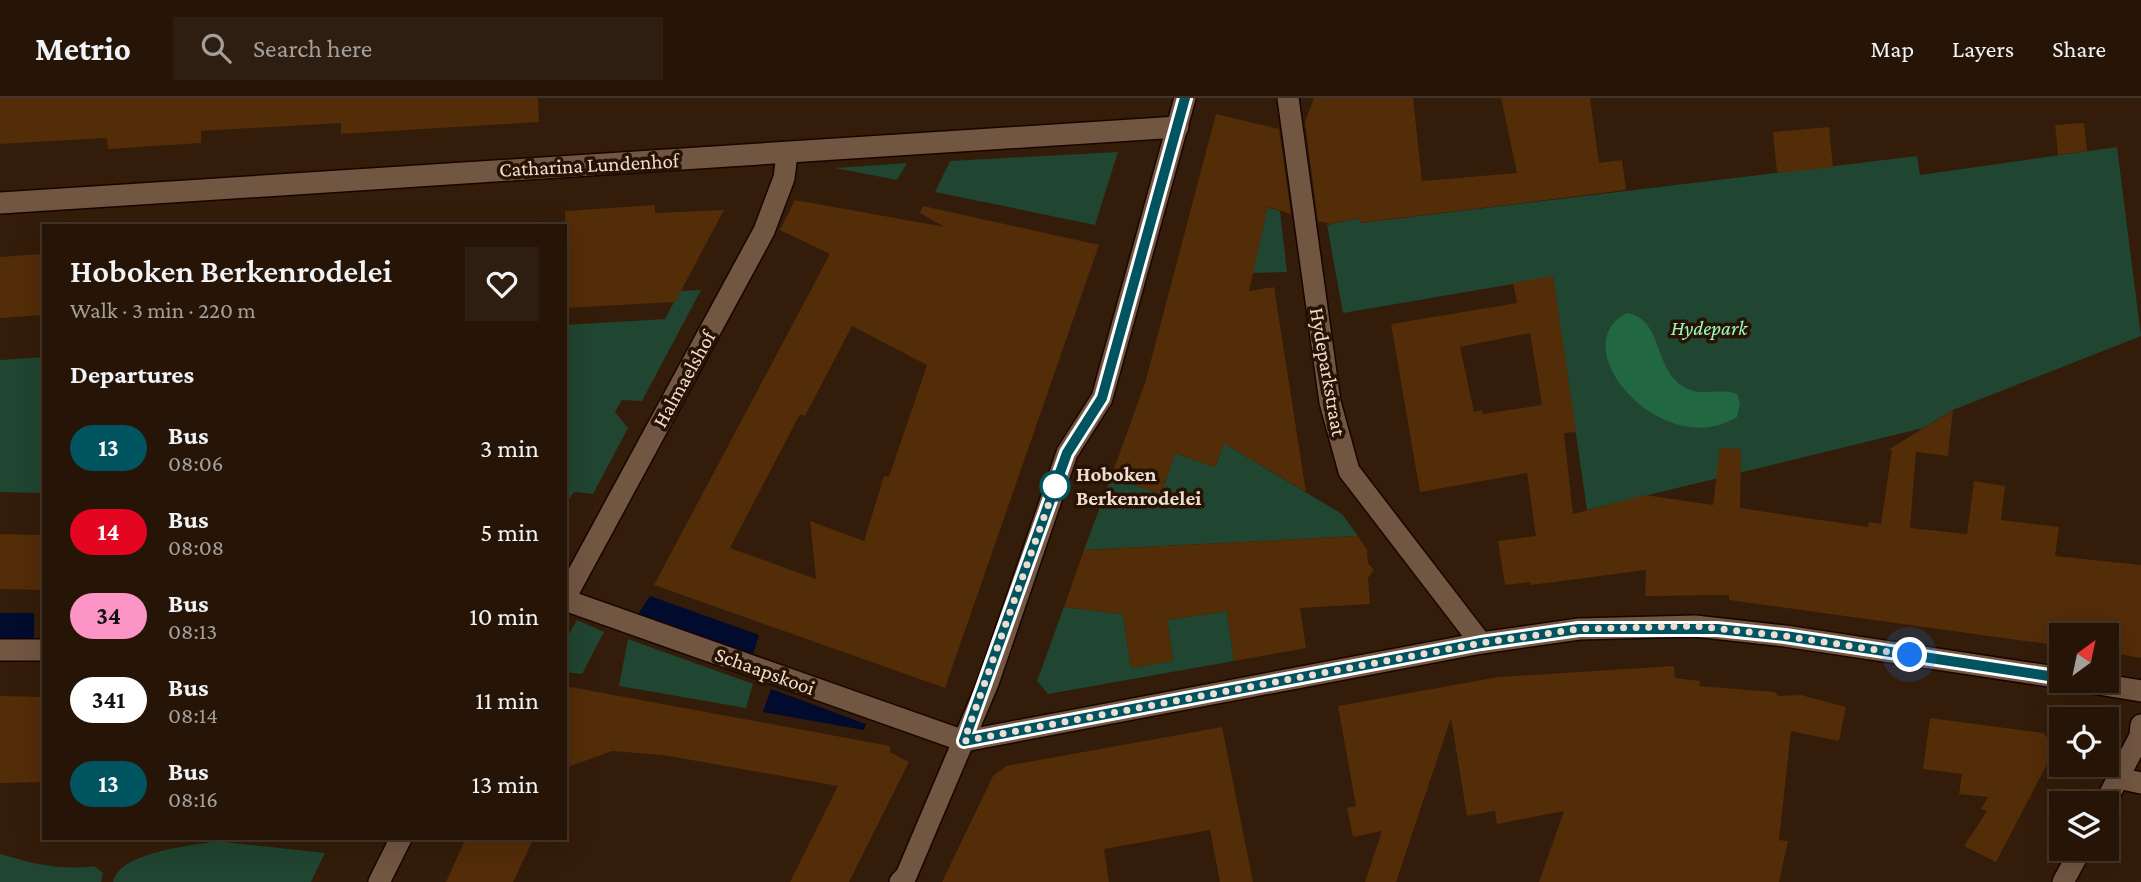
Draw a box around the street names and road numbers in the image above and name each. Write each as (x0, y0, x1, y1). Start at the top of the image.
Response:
street label: Catharina Lundenhof (498, 148, 681, 182)
street label: Hydeparkstraat (1305, 306, 1351, 439)
street label: Halmaelshof (648, 325, 721, 431)
street label: Schaapskooi (712, 642, 819, 700)

